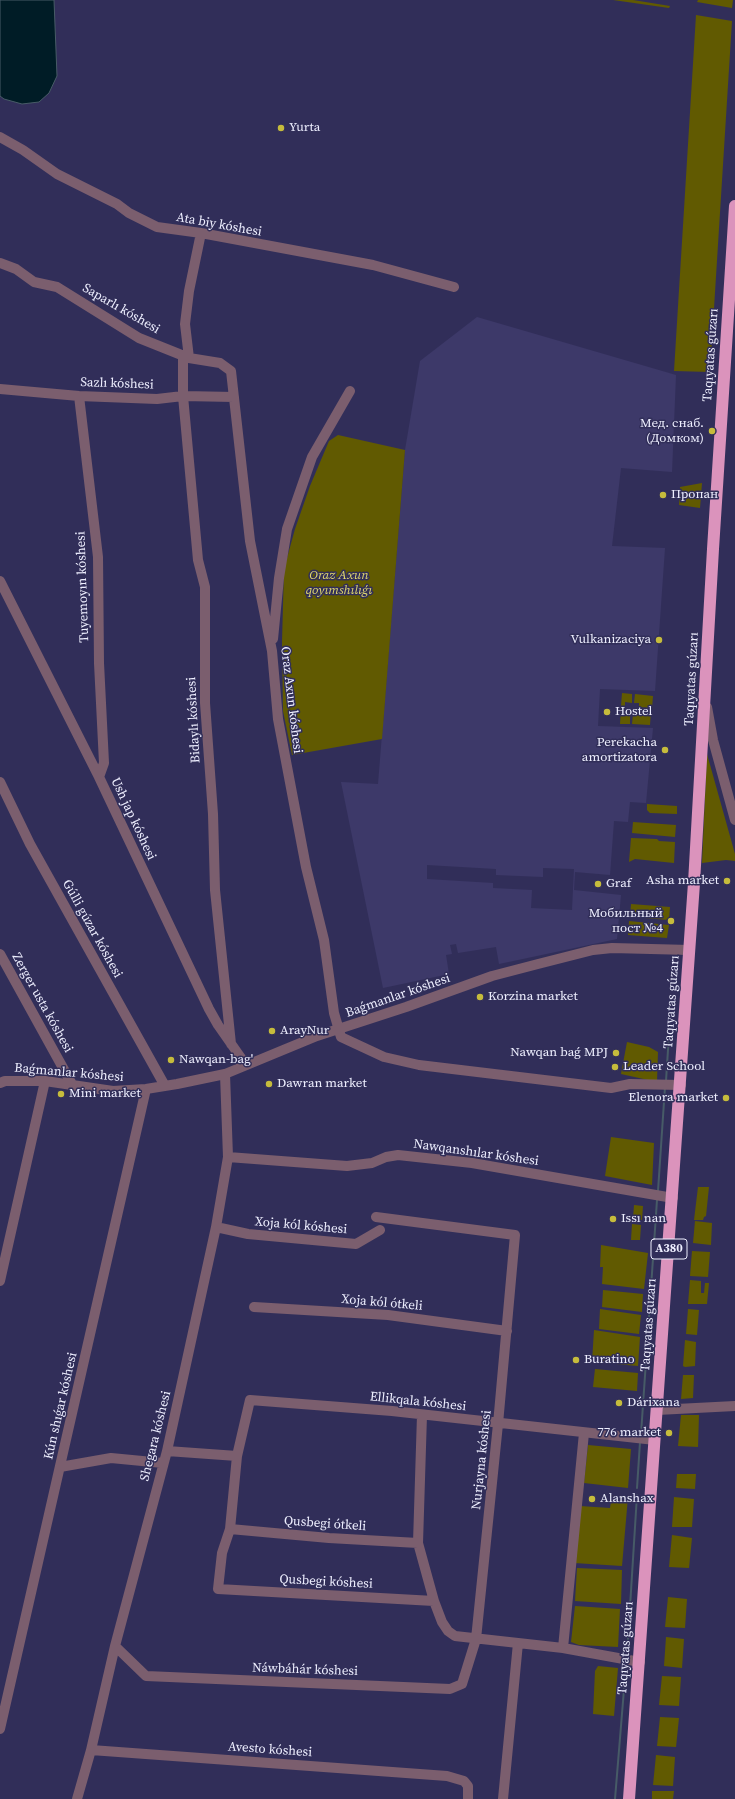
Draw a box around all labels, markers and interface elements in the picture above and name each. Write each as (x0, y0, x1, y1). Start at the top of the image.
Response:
place label: Yurta (289, 120, 320, 136)
marker: Yurta (276, 123, 286, 133)
street label: Ata biy kóshesi (175, 210, 263, 240)
street label: Saparlı kóshesi (80, 281, 162, 337)
street label: Taqıyatas gúzarı (700, 308, 722, 402)
street label: Sazlı kóshesi (80, 375, 154, 393)
place label: Мед. снаб. (Домком) (640, 416, 704, 447)
marker: Мед. снаб. (Домком) (707, 426, 717, 436)
place label: Пропан (671, 487, 718, 503)
marker: Пропан (658, 490, 668, 500)
street label: Tuyemoyın kóshesi (73, 531, 93, 643)
park label: Oraz Axun qoyımshılıǵı (306, 568, 372, 599)
place label: Vulkanizaciya (571, 632, 651, 648)
street label: Taqıyatas gúzarı (682, 632, 702, 726)
marker: Vulkanizaciya (654, 635, 664, 645)
street label: Oraz Axun kóshesi (277, 646, 305, 754)
street label: Bidaylı kóshesi (184, 676, 204, 764)
place label: Hostel (615, 704, 652, 720)
marker: Hostel (602, 707, 612, 717)
place label: Perekacha amortizatora (582, 735, 657, 766)
marker: Perekacha amortizatora (660, 745, 670, 755)
street label: Ush jap kóshesi (107, 775, 159, 863)
place label: Asha market (646, 873, 719, 889)
place label: Graf (606, 876, 631, 892)
marker: Asha market (722, 876, 732, 886)
street label: Gúlli gúzar kóshesi (59, 877, 125, 981)
marker: Graf (593, 879, 603, 889)
place label: Мобильный пост №4 (589, 906, 663, 937)
marker: Мобильный пост №4 (666, 916, 676, 926)
street label: Zerger usta kóshesi (8, 950, 76, 1056)
street label: Taqıyatas gúzarı (661, 955, 683, 1049)
street label: Baǵmanlar kóshesi (344, 971, 452, 1021)
place label: Korzina market (488, 989, 578, 1005)
marker: Korzina market (475, 992, 485, 1002)
place label: ArayNur (280, 1023, 329, 1039)
marker: ArayNur (267, 1026, 277, 1036)
place label: Nawqan baǵ MPJ (510, 1045, 608, 1061)
marker: Nawqan baǵ MPJ (611, 1048, 621, 1058)
place label: Nawqan-bag' (179, 1052, 253, 1068)
marker: Nawqan-bag' (166, 1055, 176, 1065)
place label: Leader School (623, 1059, 705, 1075)
street label: Baǵmanlar kóshesi (14, 1060, 124, 1086)
marker: Leader School (610, 1062, 620, 1072)
place label: Dawran market (277, 1076, 367, 1092)
marker: Dawran market (264, 1079, 274, 1089)
place label: Mini market (69, 1086, 141, 1102)
marker: Mini market (56, 1089, 66, 1099)
place label: Elenora market (628, 1090, 718, 1106)
marker: Elenora market (721, 1093, 731, 1103)
street label: Nawqanshılar kóshesi (412, 1136, 540, 1170)
place label: Issı nan (621, 1211, 666, 1227)
street label: Xoja kól kóshesi (254, 1214, 348, 1238)
marker: Issı nan (608, 1214, 618, 1224)
road number: A380 (651, 1239, 687, 1259)
street label: Taqıyatas gúzarı (638, 1278, 660, 1372)
street label: Xoja kól ótkeli (341, 1292, 423, 1314)
street label: Kún shıǵar kóshesi (41, 1351, 81, 1461)
place label: Buratino (584, 1352, 635, 1368)
marker: Buratino (571, 1355, 581, 1365)
street label: Shegara kóshesi (137, 1389, 175, 1483)
street label: Ellikqala kóshesi (369, 1389, 467, 1415)
place label: Dárixana (627, 1395, 680, 1411)
marker: Dárixana (614, 1398, 624, 1408)
street label: Nurjayna kóshesi (469, 1409, 495, 1511)
place label: 776 market (597, 1425, 661, 1441)
marker: 776 market (664, 1428, 674, 1438)
place label: Alanshax (600, 1491, 654, 1507)
marker: Alanshax (587, 1494, 597, 1504)
street label: Qusbegi ótkeli (283, 1513, 367, 1535)
street label: Qusbegi kóshesi (279, 1572, 373, 1592)
street label: Taqıyatas gúzarı (615, 1601, 637, 1695)
street label: Náwbáhár kóshesi (252, 1660, 358, 1680)
street label: Avesto kóshesi (227, 1739, 313, 1761)

